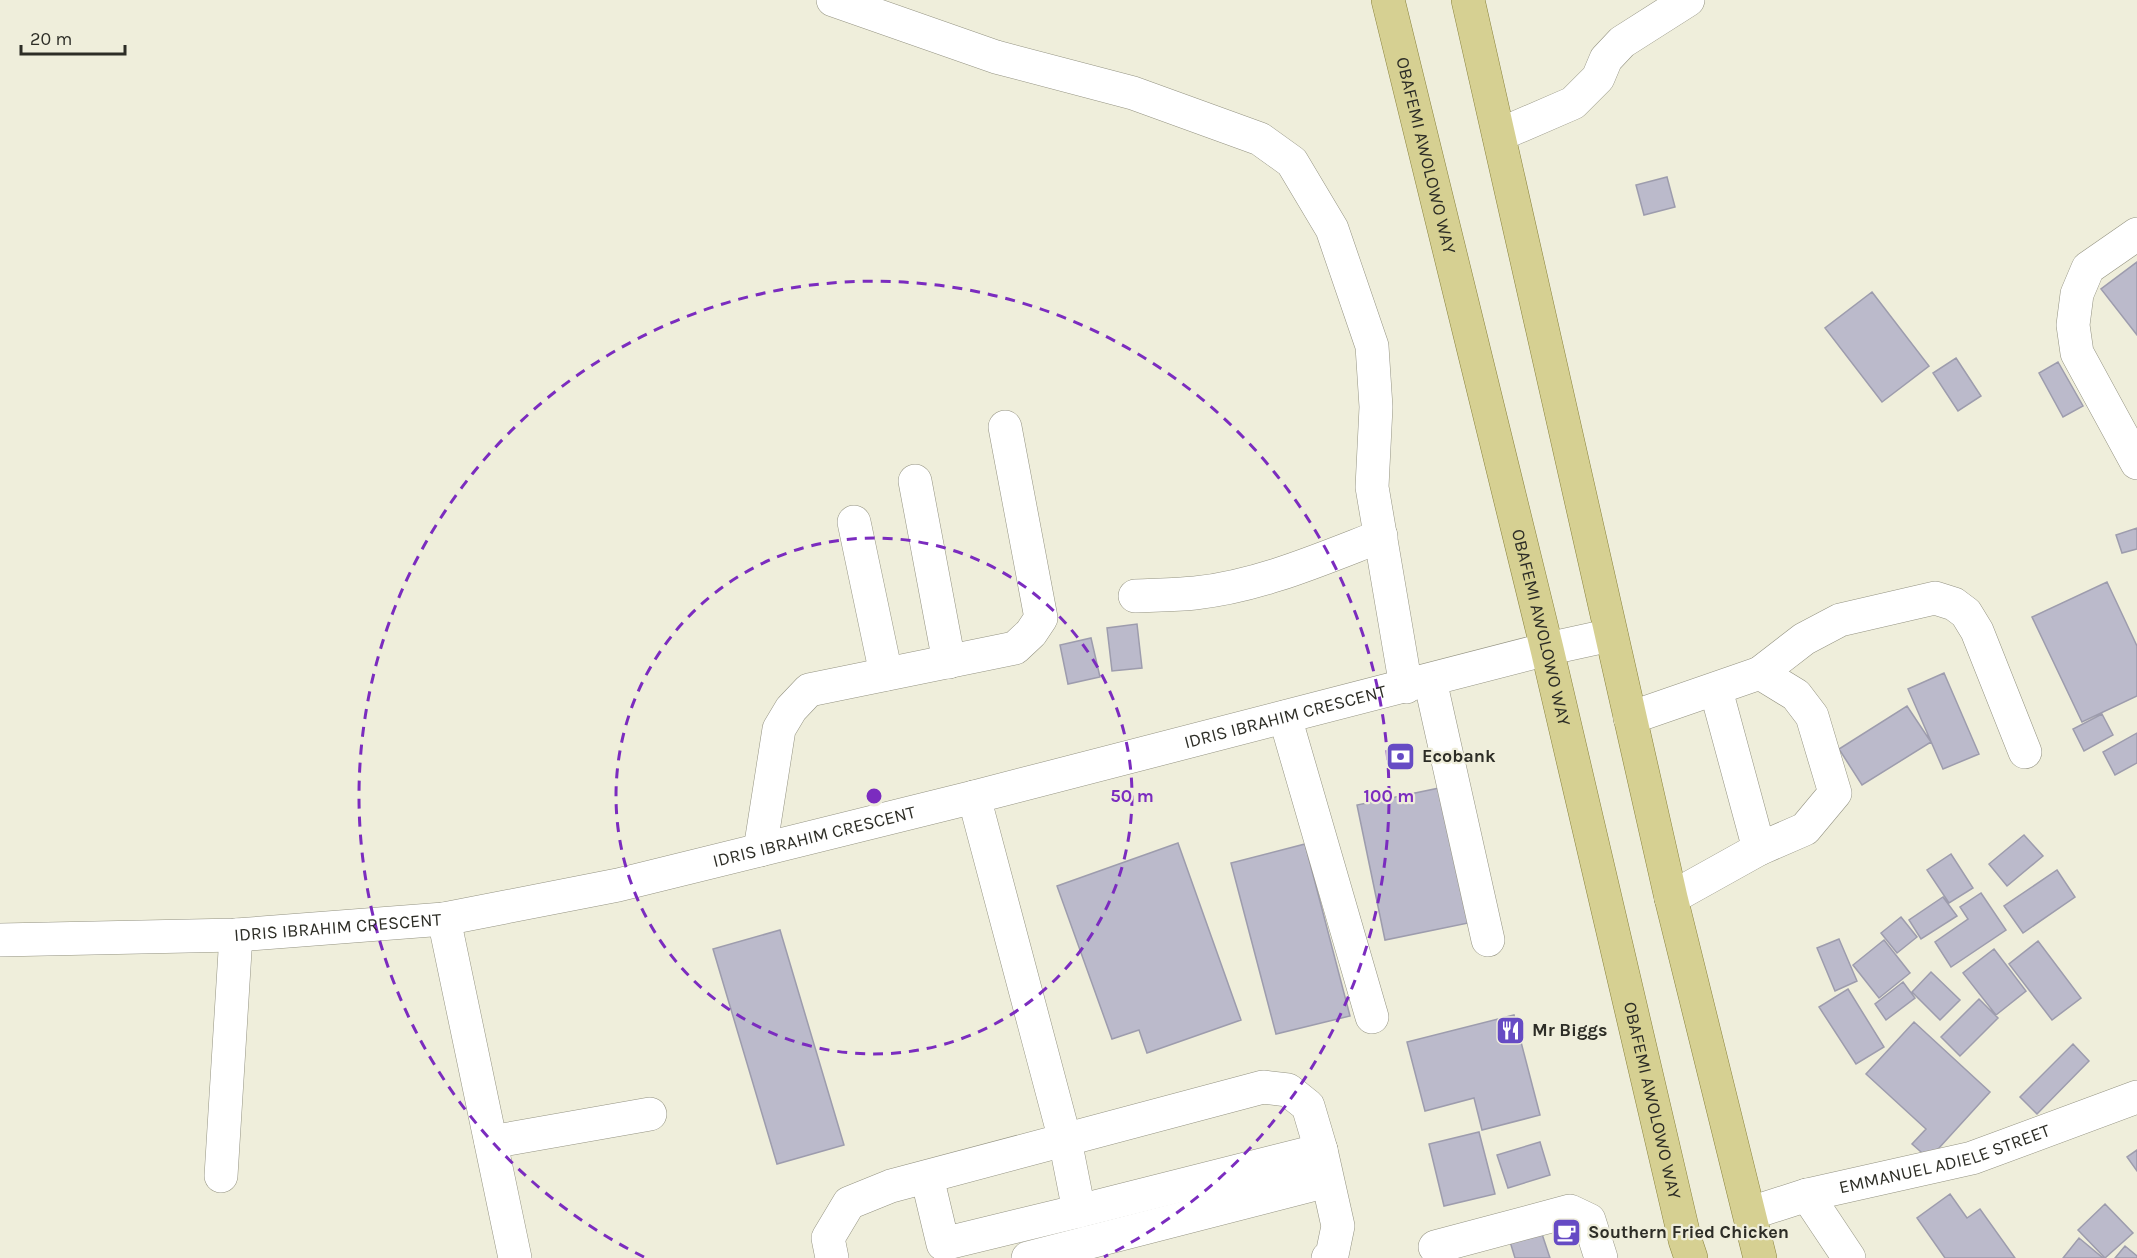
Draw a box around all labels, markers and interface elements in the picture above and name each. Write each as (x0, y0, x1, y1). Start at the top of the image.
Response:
scale bar (21, 18, 124, 56)
text: 20 m (30, 28, 72, 50)
street label: OBAFEMI AWOLOWO WAY (1391, 55, 1461, 256)
street label: OBAFEMI AWOLOWO WAY (1507, 527, 1576, 728)
street label: IDRIS IBRAHIM CRESCENT (1182, 680, 1389, 753)
bank icon: Ecobank (1385, 740, 1417, 772)
place label: Ecobank (1422, 745, 1496, 767)
text: 50 m (1110, 785, 1154, 807)
text: 100 m (1364, 785, 1414, 807)
centre of rings (864, 786, 884, 806)
street label: IDRIS IBRAHIM CRESCENT (711, 801, 918, 872)
street label: IDRIS IBRAHIM CRESCENT (233, 908, 442, 946)
street label: OBAFEMI AWOLOWO WAY (1619, 1000, 1686, 1202)
restaurant icon: Mr Biggs (1495, 1014, 1527, 1046)
place label: Mr Biggs (1532, 1019, 1607, 1041)
street label: EMMANUEL ADIELE STREET (1837, 1119, 2053, 1199)
cafe icon: Southern Fried Chicken (1551, 1216, 1583, 1248)
place label: Southern Fried Chicken (1588, 1221, 1789, 1243)

